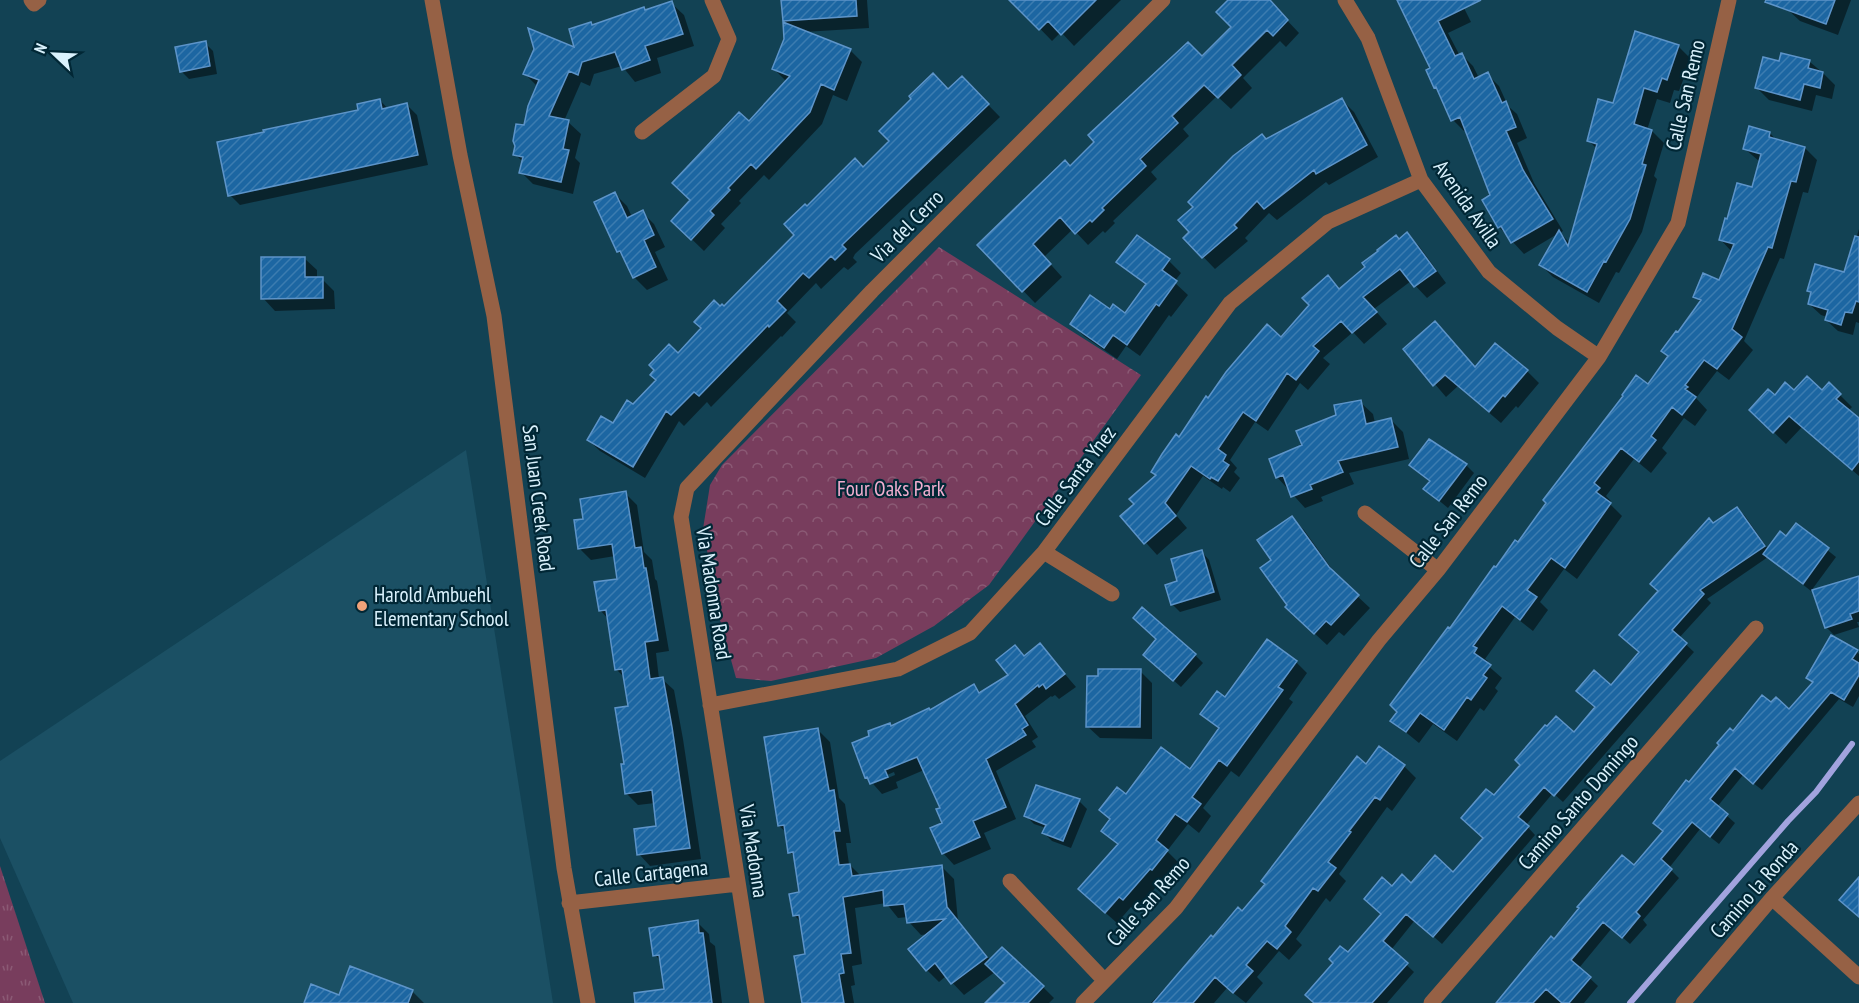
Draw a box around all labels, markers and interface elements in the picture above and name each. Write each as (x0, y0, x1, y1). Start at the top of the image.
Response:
north arrow (24, 24, 84, 84)
street label: Calle San Remo (1659, 37, 1711, 153)
text: N (29, 40, 51, 56)
street label: Avenida Avilla (1428, 155, 1508, 253)
street label: Via del Cerro (864, 184, 949, 269)
street label: Calle Santa Ynez (1028, 420, 1122, 532)
street label: San Juan Creek Road (517, 423, 561, 573)
street label: Calle San Remo (1403, 468, 1493, 574)
park label: Four Oaks Park (837, 475, 945, 502)
street label: Via Madonna Road (690, 524, 738, 661)
place label: Harold Ambuehl Elementary School (374, 581, 509, 632)
marker: Harold Ambuehl Elementary School (355, 599, 369, 613)
street label: Camino Santo Domingo (1512, 729, 1644, 875)
street label: Via Madonna (733, 802, 775, 899)
street label: Camino la Ronda (1704, 834, 1804, 944)
street label: Calle San Remo (1100, 850, 1196, 952)
street label: Calle Cartagena (593, 854, 709, 892)

